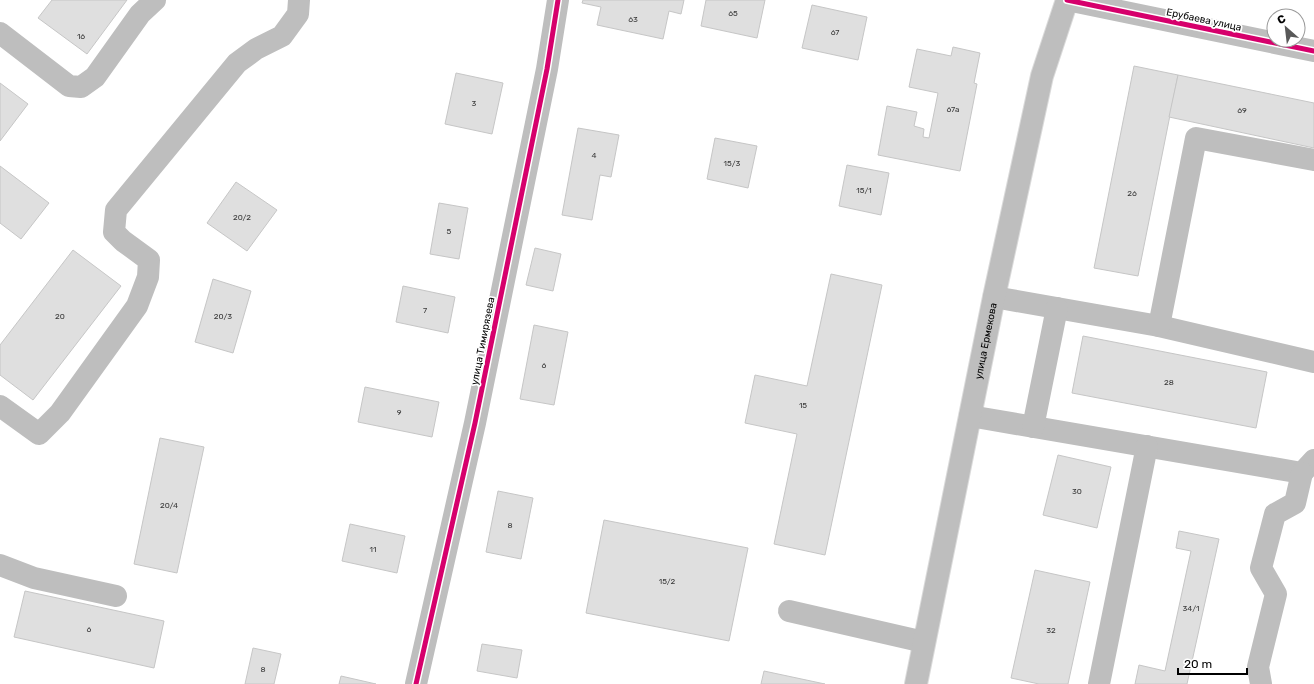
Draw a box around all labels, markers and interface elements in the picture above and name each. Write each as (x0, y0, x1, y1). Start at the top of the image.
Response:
street label: Ерубаева улица (1165, 6, 1242, 34)
north arrow (1266, 8, 1306, 48)
house number: 65 (728, 9, 738, 18)
text: С (1275, 12, 1288, 27)
house number: 63 (628, 15, 638, 24)
house number: 67 (831, 28, 839, 37)
house number: 16 (77, 32, 85, 41)
house number: 3 (472, 99, 477, 108)
house number: 67а (946, 105, 960, 114)
house number: 69 (1237, 106, 1247, 115)
house number: 4 (592, 151, 597, 160)
house number: 15/3 (724, 159, 741, 168)
house number: 15/1 (856, 186, 872, 195)
house number: 26 (1127, 189, 1137, 198)
house number: 20/2 (233, 213, 251, 222)
house number: 5 (447, 227, 452, 236)
street label: улица Тимирязева (469, 296, 497, 386)
street label: улица Ермекова (973, 302, 1000, 380)
house number: 7 (423, 306, 427, 315)
house number: 20 (55, 312, 65, 321)
house number: 20/3 (214, 312, 232, 321)
house number: 6 (542, 361, 547, 370)
house number: 28 (1164, 378, 1174, 387)
house number: 15 (799, 401, 807, 410)
house number: 9 (397, 408, 402, 417)
house number: 30 (1072, 487, 1082, 496)
house number: 20/4 (160, 501, 178, 510)
house number: 8 (507, 521, 513, 530)
house number: 11 (370, 545, 376, 554)
house number: 15/2 (659, 577, 676, 586)
house number: 34/1 (1182, 604, 1200, 613)
house number: 6 (87, 625, 92, 634)
house number: 32 (1046, 626, 1056, 635)
scale bar (1178, 650, 1247, 676)
text: 20 m (1184, 657, 1212, 671)
house number: 8 (260, 665, 266, 674)

